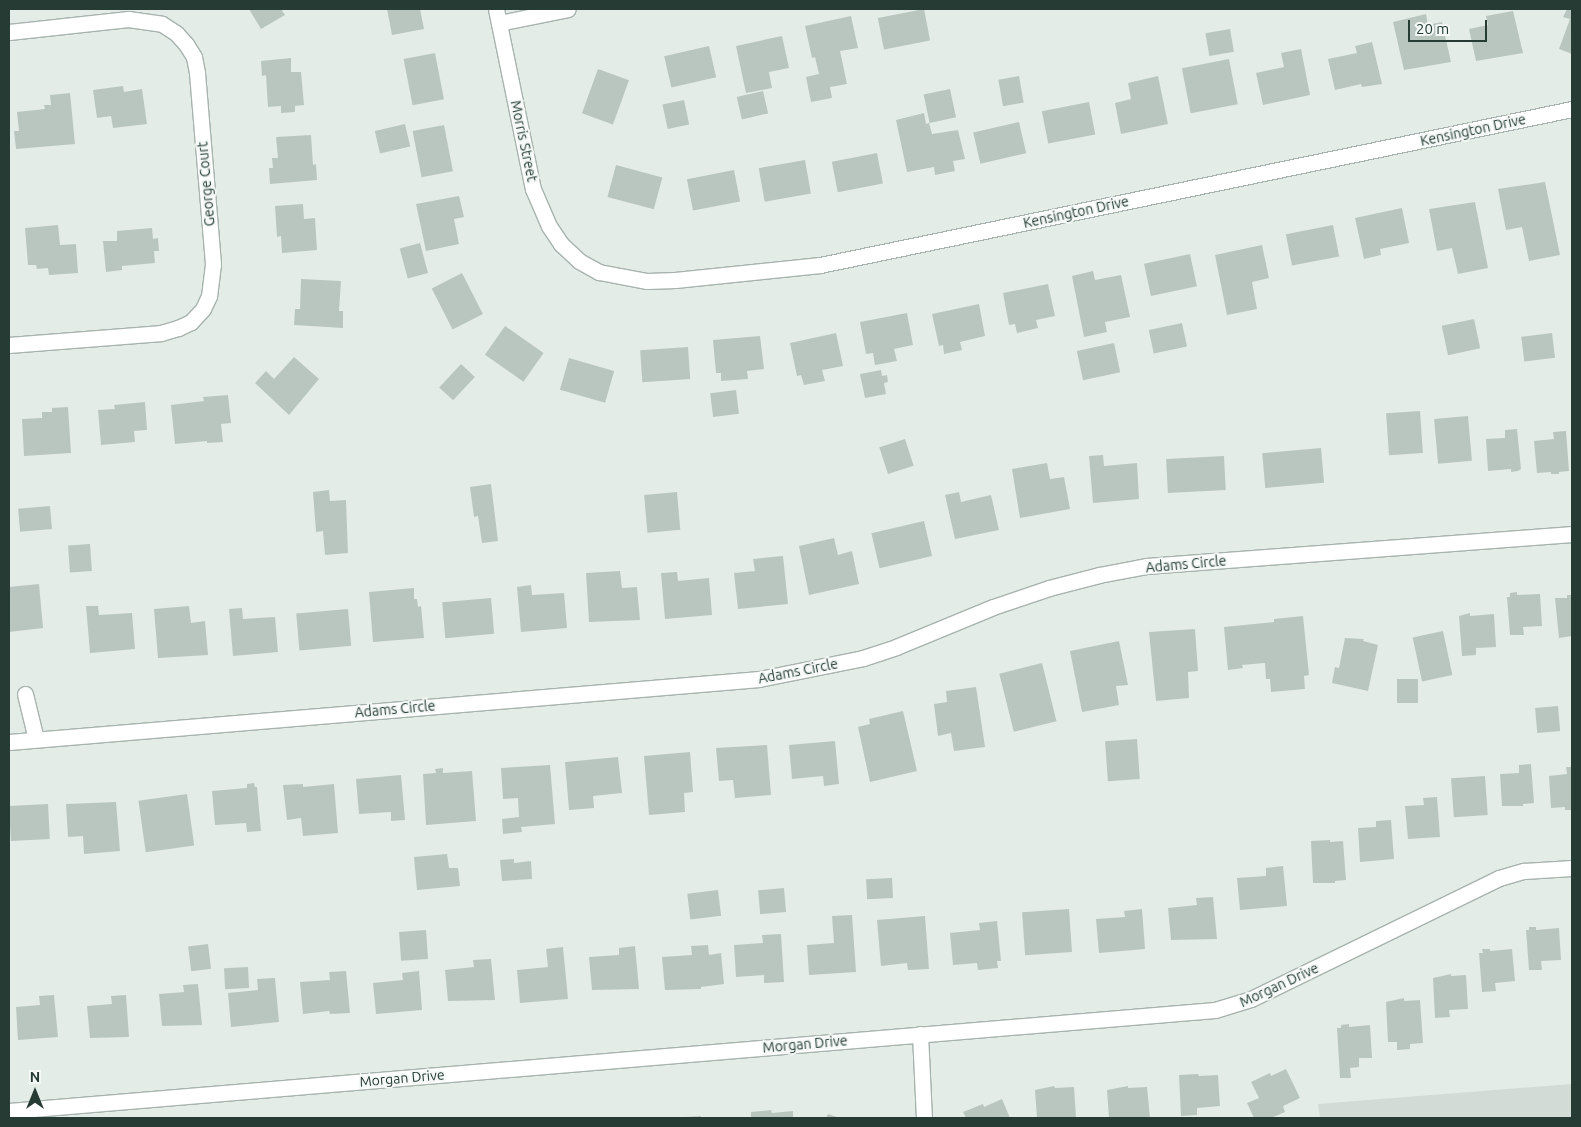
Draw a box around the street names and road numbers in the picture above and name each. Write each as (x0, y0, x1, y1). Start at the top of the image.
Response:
street label: Morris Street (507, 99, 541, 183)
street label: Kensington Drive (1419, 111, 1527, 149)
street label: George Court (194, 141, 218, 227)
street label: Kensington Drive (1022, 193, 1130, 231)
street label: Adams Circle (1145, 552, 1227, 576)
street label: Adams Circle (757, 655, 839, 687)
street label: Adams Circle (354, 697, 436, 721)
street label: Morgan Drive (1237, 959, 1321, 1011)
street label: Morgan Drive (762, 1032, 848, 1056)
street label: Morgan Drive (359, 1066, 445, 1090)

